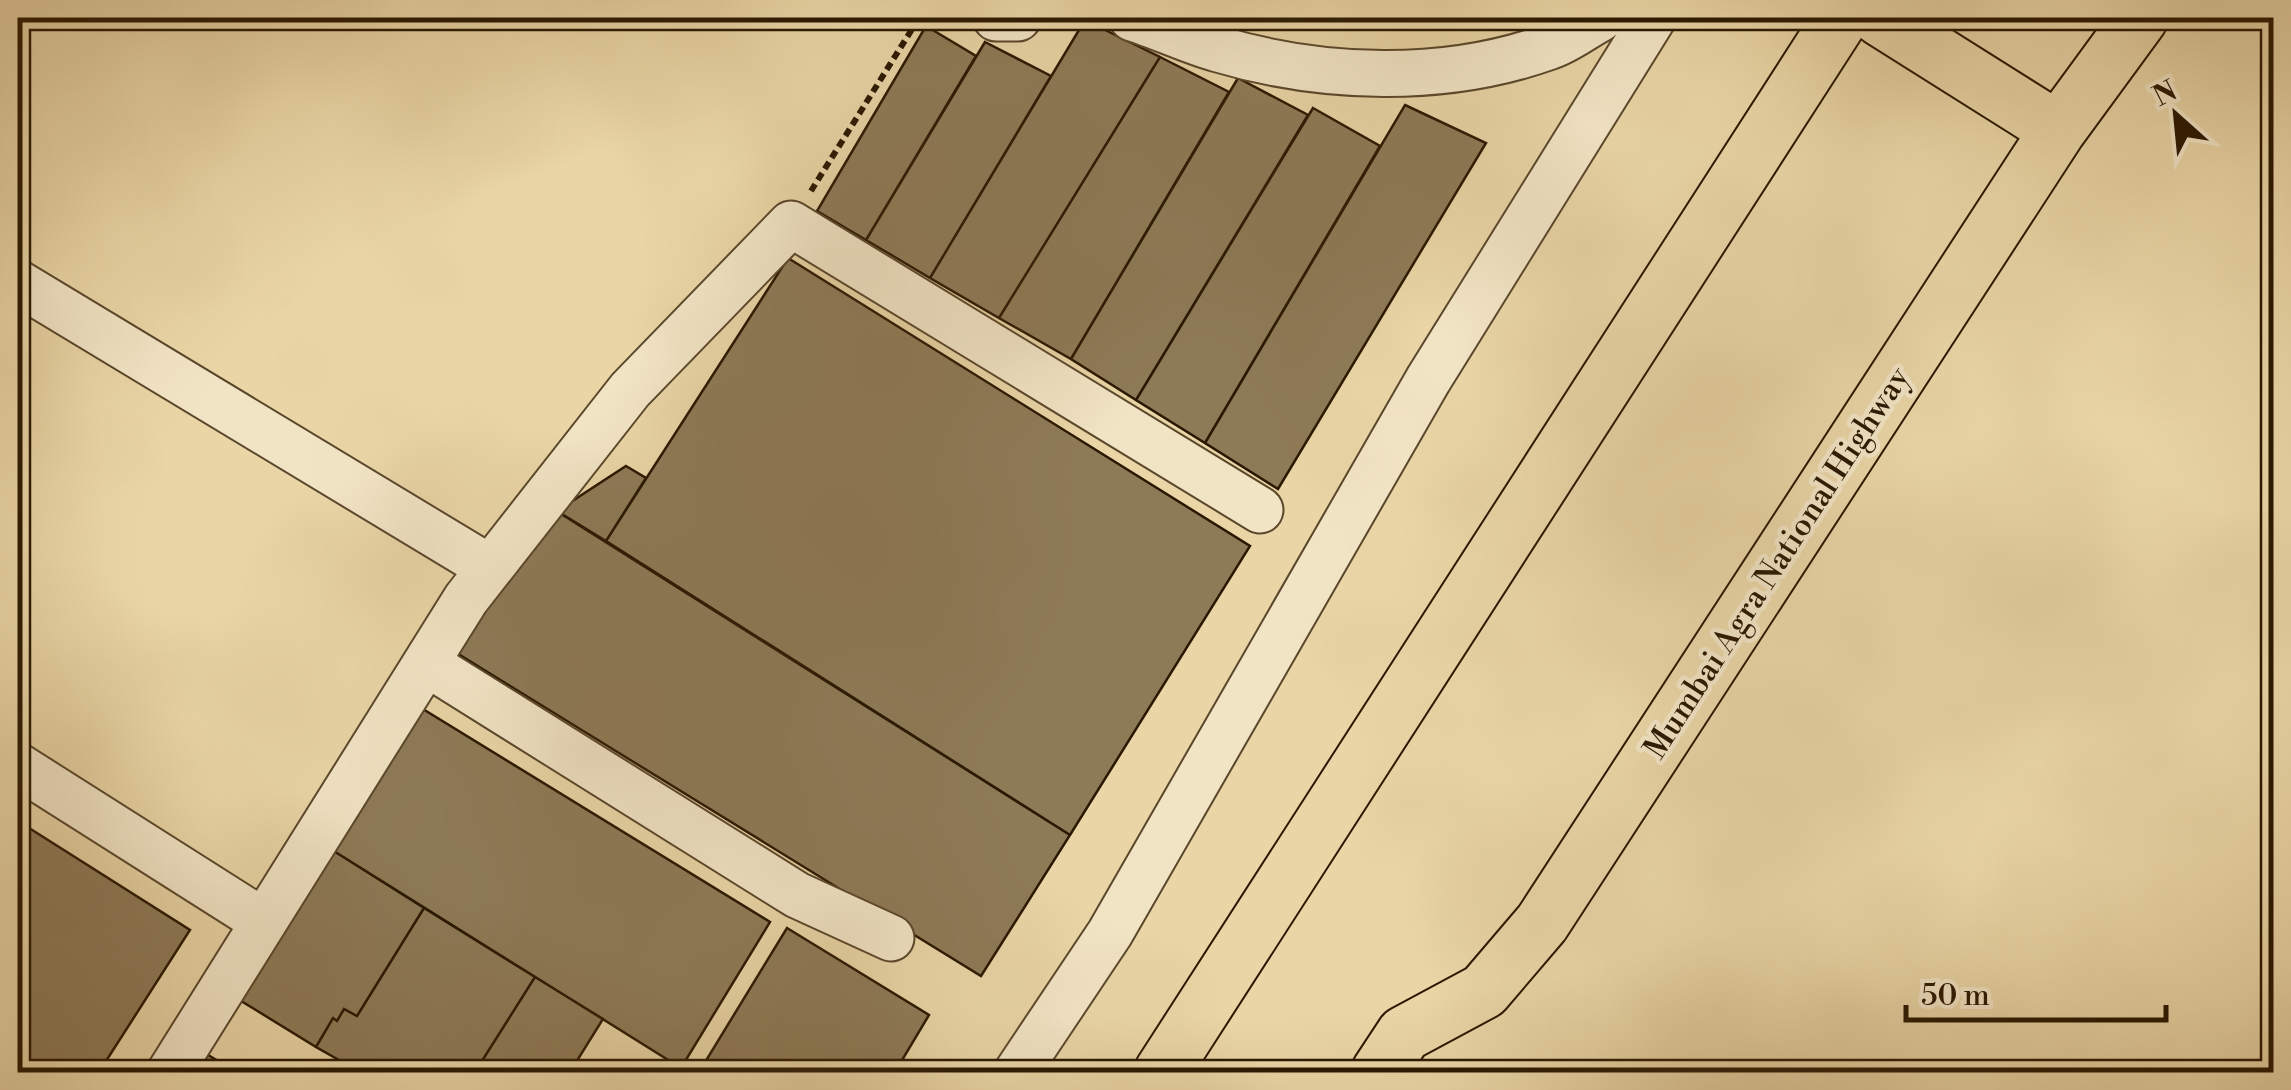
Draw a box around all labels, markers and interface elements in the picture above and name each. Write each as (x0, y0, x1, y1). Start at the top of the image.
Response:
north arrow (2126, 65, 2226, 165)
text: N (2148, 73, 2183, 115)
street label: Mumbai Agra National Highway (1635, 359, 1919, 766)
scale bar (1906, 960, 2166, 1022)
text: 50 m (1921, 977, 1990, 1015)

